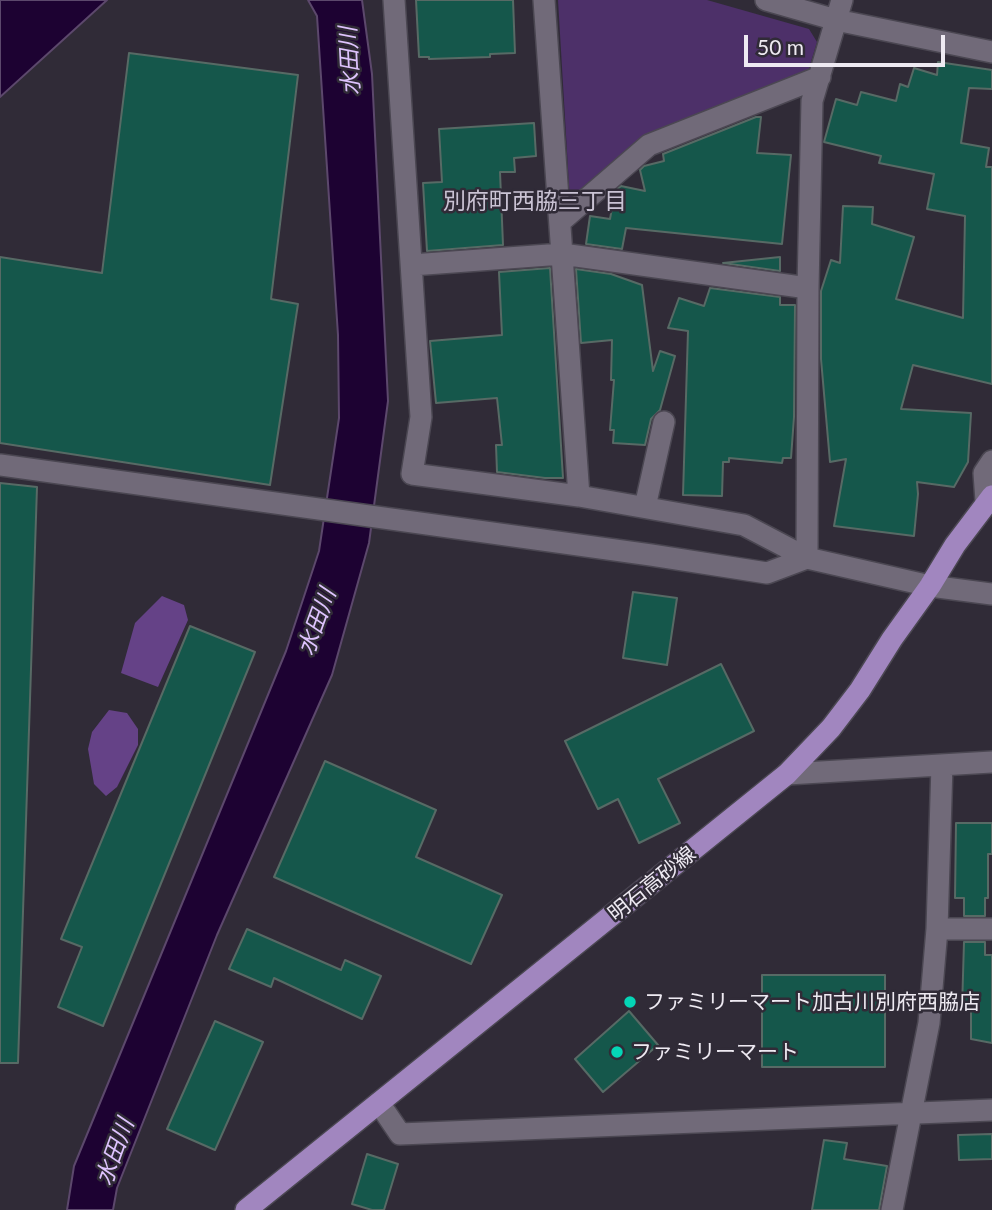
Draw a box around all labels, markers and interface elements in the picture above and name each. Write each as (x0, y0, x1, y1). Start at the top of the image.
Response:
scale bar (747, 21, 948, 65)
water label: 水田川 (334, 26, 366, 96)
text: 50 m (757, 34, 804, 59)
district label: 別府町西脇三丁目 (443, 188, 627, 216)
water label: 水田川 (292, 585, 342, 659)
street label: 明石高砂線 (603, 841, 701, 927)
place label: ファミリーマート加古川別府西脇店 (644, 989, 980, 1015)
marker: ファミリーマート加古川別府西脇店 (622, 994, 638, 1010)
place label: ファミリーマート (631, 1039, 799, 1065)
marker: ファミリーマート (609, 1044, 625, 1060)
water label: 水田川 (90, 1115, 140, 1189)

